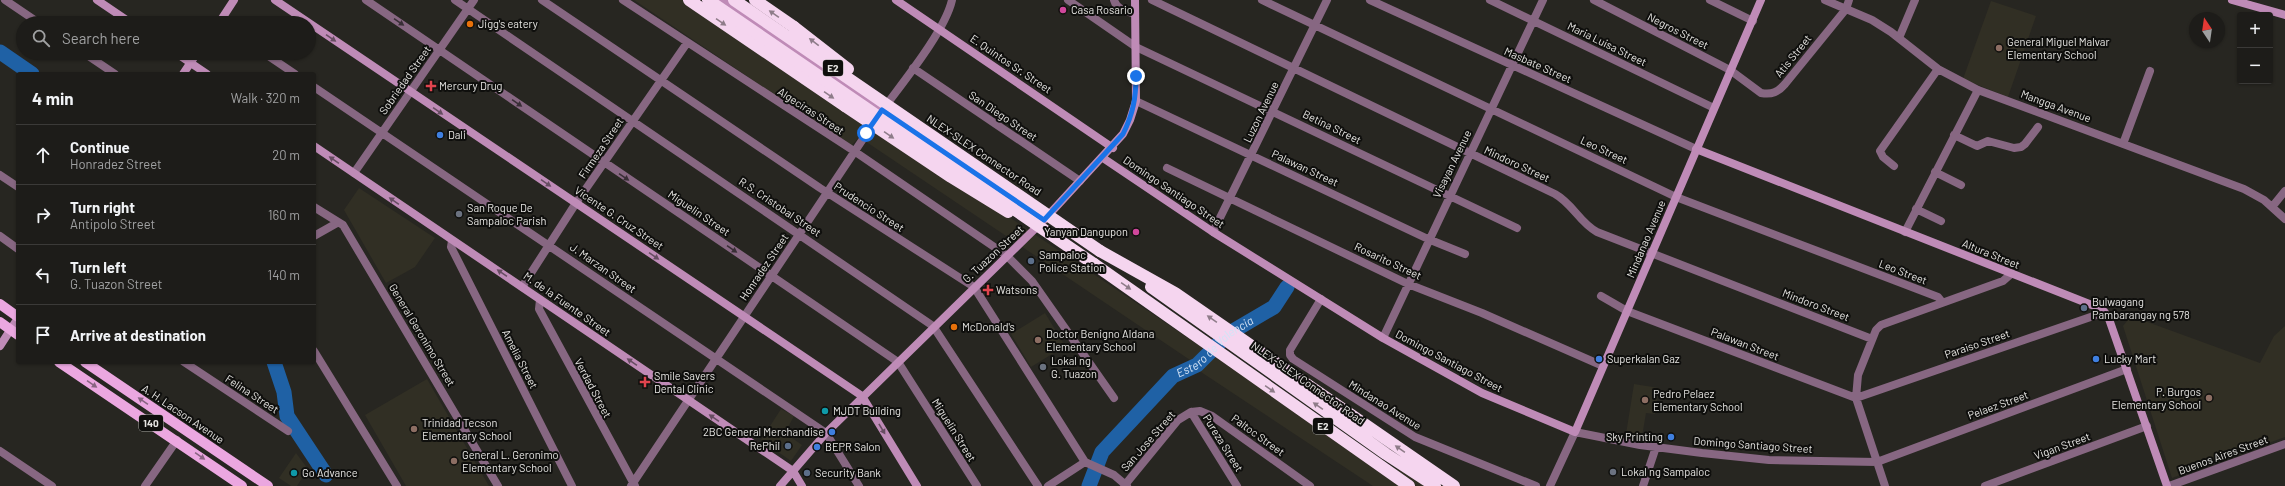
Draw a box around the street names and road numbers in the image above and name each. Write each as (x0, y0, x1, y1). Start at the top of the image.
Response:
street label: Negros Street (1646, 10, 1711, 51)
street label: Maria Luisa Street (1566, 19, 1649, 68)
street label: E. Quintos Sr. Street (968, 31, 1055, 96)
street label: Atis Street (1772, 32, 1814, 80)
street label: Sobriedad Street (376, 43, 433, 117)
street label: Masbate Street (1503, 44, 1574, 85)
road number: E2 (823, 60, 843, 76)
street label: Luzon Avenue (1240, 79, 1281, 144)
street label: Algeciras Street (776, 84, 847, 137)
street label: Mangga Avenue (2019, 87, 2093, 124)
street label: San Diego Street (967, 88, 1040, 143)
street label: Betina Street (1301, 107, 1364, 146)
street label: NLEX-SLEX Connector Road (925, 111, 1044, 198)
street label: Firmeza Street (575, 115, 626, 181)
street label: Visayan Avenue (1430, 128, 1474, 200)
street label: Leo Street (1579, 133, 1630, 166)
street label: Mindoro Street (1482, 143, 1552, 184)
street label: Palawan Street (1270, 146, 1340, 189)
street label: Domingo Santiago Street (1121, 153, 1227, 230)
street label: R.S. Cristobal Street (737, 174, 824, 239)
street label: Prudencio Street (832, 179, 907, 234)
street label: Vicente G. Cruz Street (572, 183, 666, 252)
street label: Miguelin Street (666, 187, 733, 238)
street label: Mindanao Avenue (1623, 198, 1668, 279)
street label: G. Tuazon Street (960, 222, 1026, 285)
street label: Honradez Street (736, 231, 791, 303)
street label: Altura Street (1960, 236, 2022, 271)
street label: Rosarito Street (1353, 239, 1424, 282)
street label: J. Marzan Street (568, 240, 639, 295)
street label: Leo Street (1877, 256, 1929, 287)
street label: M. de la Fuente Street (521, 269, 613, 339)
street label: General Geronimo Street (387, 281, 458, 388)
street label: Mindoro Street (1781, 286, 1852, 323)
street label: Palawan Street (1709, 325, 1781, 362)
street label: Paraiso Street (1943, 326, 2011, 361)
street label: Amelia Street (500, 327, 541, 391)
street label: Domingo Santiago Street (1394, 327, 1505, 394)
street label: NLEX-SLEX Connector Road (1249, 338, 1367, 427)
street label: Verdad Street (572, 356, 615, 420)
street label: Felina Street (223, 372, 281, 416)
street label: Mindanao Avenue (1347, 377, 1424, 432)
street label: A. H. Lacson Avenue (140, 381, 227, 446)
street label: Pelaez Street (1966, 388, 2030, 421)
street label: Miguelin Street (930, 396, 979, 464)
street label: San Jose Street (1118, 408, 1177, 474)
street label: Paltoc Street (1229, 411, 1287, 458)
street label: Pureza Street (1201, 412, 1246, 474)
road number: 140 (139, 415, 163, 431)
road number: E2 (1313, 418, 1333, 434)
street label: Vigan Street (2032, 429, 2092, 462)
street label: Buenos Aires Street (2176, 432, 2269, 477)
street label: Domingo Santiago Street (1693, 434, 1813, 455)

